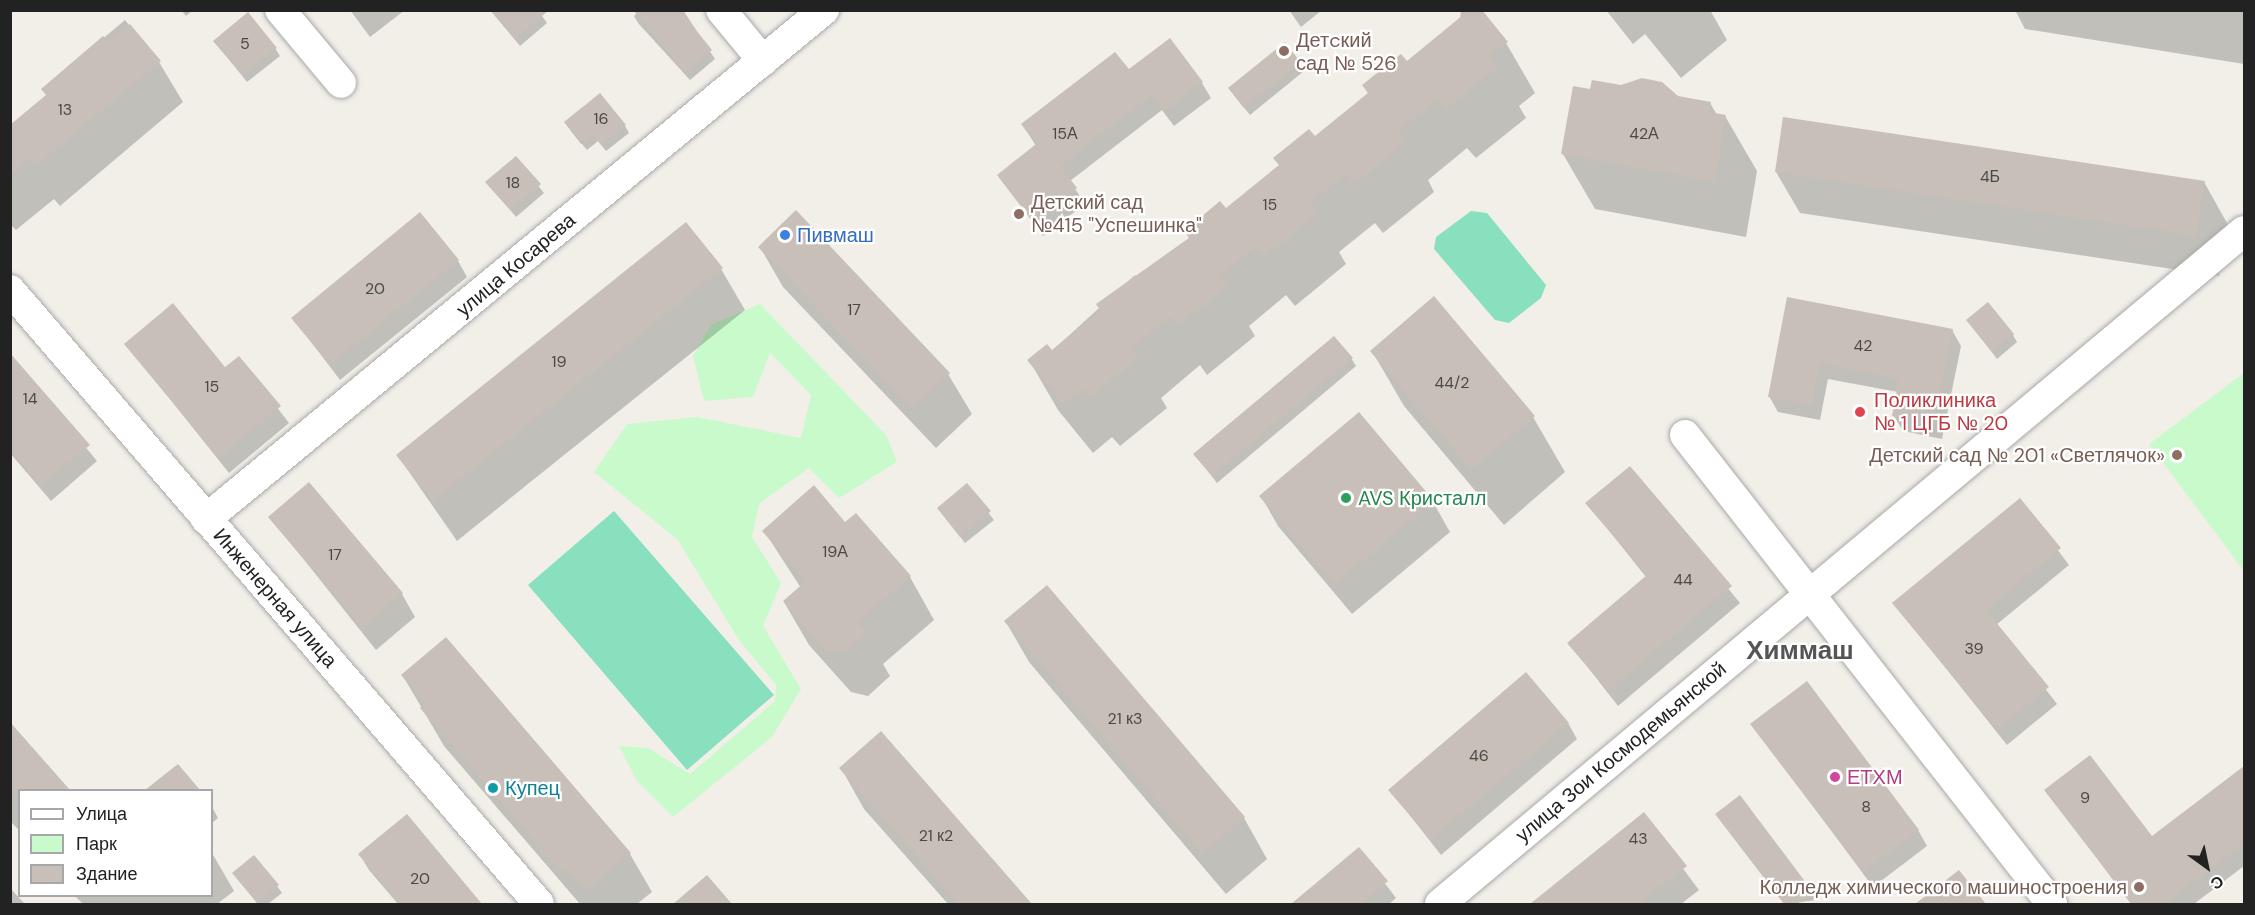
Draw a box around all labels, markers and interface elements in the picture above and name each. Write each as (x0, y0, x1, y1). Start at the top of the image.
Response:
place label: Детcкий сад № 526 (1296, 28, 1397, 75)
house number: 5 (240, 34, 250, 54)
marker: Детcкий сад № 526 (1277, 44, 1291, 58)
house number: 13 (58, 100, 72, 120)
house number: 16 (593, 109, 609, 129)
house number: 15А (1052, 124, 1078, 144)
house number: 42А (1629, 124, 1659, 144)
house number: 4Б (1980, 167, 2000, 187)
house number: 18 (506, 173, 520, 193)
place label: Детский сад №415 "Успешинка" (1031, 190, 1202, 237)
house number: 15 (1263, 195, 1277, 215)
marker: Детский сад №415 "Успешинка" (1012, 207, 1026, 221)
street label: улица Косарева (452, 208, 580, 322)
place label: Пивмаш (797, 223, 874, 247)
marker: Пивмаш (778, 228, 792, 242)
house number: 20 (365, 279, 385, 299)
house number: 17 (847, 300, 861, 320)
house number: 42 (1854, 336, 1872, 356)
house number: 19 (551, 352, 567, 372)
house number: 44/2 (1435, 373, 1469, 393)
house number: 15 (205, 377, 219, 397)
place label: Поликлиника № 1 ЦГБ № 20 (1874, 388, 2008, 435)
house number: 14 (23, 389, 37, 409)
marker: Поликлиника № 1 ЦГБ № 20 (1851, 403, 1869, 421)
place label: Детский сад № 201 «Светлячок» (1869, 443, 2165, 467)
marker: Детский сад № 201 «Светлячок» (2170, 448, 2184, 462)
place label: AVS Кристалл (1358, 486, 1486, 510)
marker: AVS Кристалл (1339, 491, 1353, 505)
street label: Инженерная улица (208, 524, 342, 672)
house number: 19А (822, 542, 848, 562)
house number: 17 (328, 545, 342, 565)
house number: 44 (1673, 570, 1693, 590)
district label: Химмаш (1746, 635, 1854, 667)
house number: 39 (1964, 639, 1984, 659)
street label: улица Зои Космодемьянской (1511, 657, 1731, 847)
house number: 21 к3 (1108, 709, 1142, 729)
house number: 46 (1469, 746, 1489, 766)
place label: ЕТХМ (1847, 765, 1903, 789)
marker: ЕТХМ (1828, 770, 1842, 784)
place label: Купец (505, 776, 560, 800)
marker: Купец (486, 781, 500, 795)
house number: 9 (2080, 788, 2090, 808)
legend (18, 789, 213, 897)
house number: 8 (1861, 797, 1871, 817)
text: Улица (76, 802, 127, 826)
house number: 21 к2 (919, 826, 953, 846)
house number: 43 (1628, 829, 1648, 849)
text: Парк (76, 832, 117, 856)
north arrow (2177, 837, 2237, 897)
text: Здание (76, 862, 137, 886)
house number: 20 (410, 869, 430, 889)
text: С (2207, 871, 2228, 894)
place label: Колледж химического машиностроения (1759, 875, 2127, 899)
marker: Колледж химического машиностроения (2132, 880, 2146, 894)

